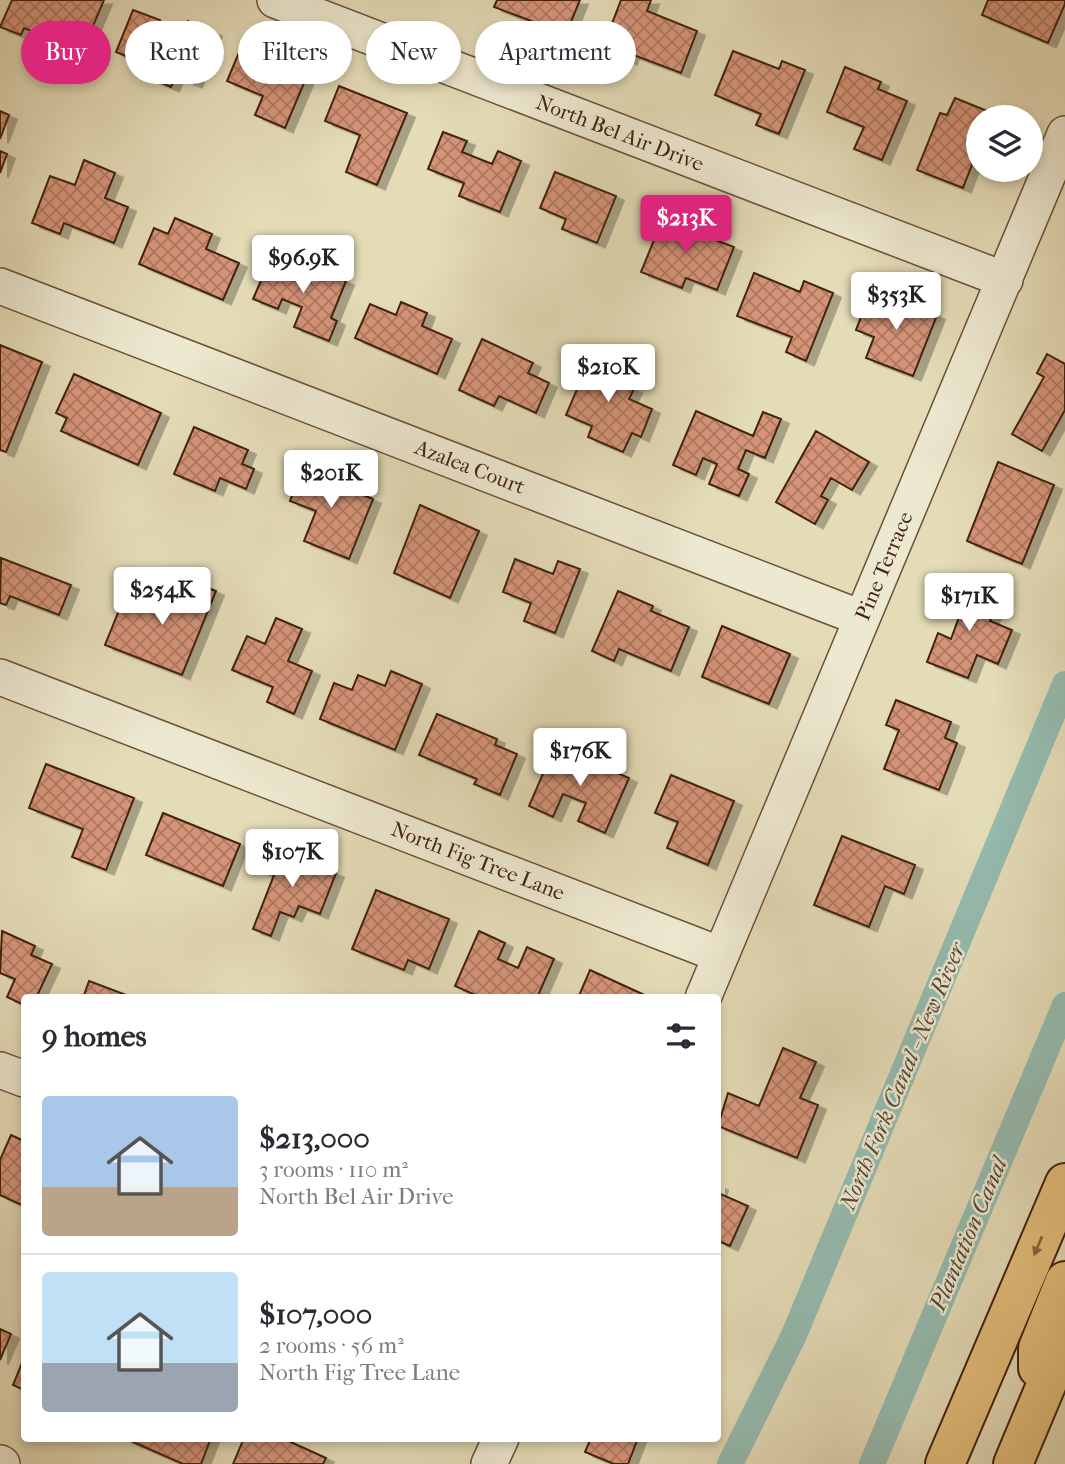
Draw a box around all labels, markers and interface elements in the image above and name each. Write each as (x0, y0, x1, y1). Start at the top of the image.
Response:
chip: Buy (21, 21, 111, 84)
chip: Rent (125, 21, 224, 84)
chip: Filters (238, 21, 352, 84)
chip: New (366, 21, 461, 84)
chip: Apartment (475, 21, 636, 84)
street label: North Bel Air Drive (533, 90, 707, 176)
map controls (966, 105, 1043, 182)
button: layers (966, 105, 1043, 182)
pin: $213K (637, 196, 735, 255)
text: $213K (657, 204, 715, 231)
pin: $96.9K (246, 236, 360, 295)
text: $96.9K (268, 244, 338, 271)
pin: $353K (847, 272, 945, 332)
text: $353K (867, 281, 925, 308)
pin: $210K (559, 344, 657, 404)
text: $210K (577, 353, 639, 380)
street label: Azalea Court (411, 435, 529, 499)
pin: $201K (282, 450, 380, 510)
text: $201K (300, 459, 362, 486)
street label: Pine Terrace (850, 508, 918, 624)
pin: $254K (113, 568, 211, 627)
pin: $171K (920, 574, 1018, 633)
text: $254K (130, 576, 194, 603)
text: $171K (941, 582, 997, 609)
pin: $176K (531, 728, 629, 788)
text: $176K (549, 737, 611, 764)
street label: North Fig Tree Lane (388, 817, 568, 905)
pin: $107K (243, 830, 341, 889)
text: $107K (261, 838, 323, 865)
water label: North Fork Canal - New River (833, 937, 972, 1215)
icon: filters (662, 1017, 700, 1055)
text: 9 homes (42, 1019, 147, 1054)
text: $213,000 (259, 1121, 370, 1156)
icon: home (98, 1124, 182, 1208)
water label: Plantation Canal (924, 1151, 1014, 1316)
text: 3 rooms · 110 m² (259, 1156, 408, 1183)
text: North Bel Air Drive (259, 1183, 454, 1210)
one-way arrow (1032, 1235, 1043, 1256)
text: $107,000 (259, 1297, 372, 1332)
icon: home (98, 1300, 182, 1384)
text: 2 rooms · 56 m² (259, 1332, 404, 1359)
text: North Fig Tree Lane (259, 1359, 460, 1386)

